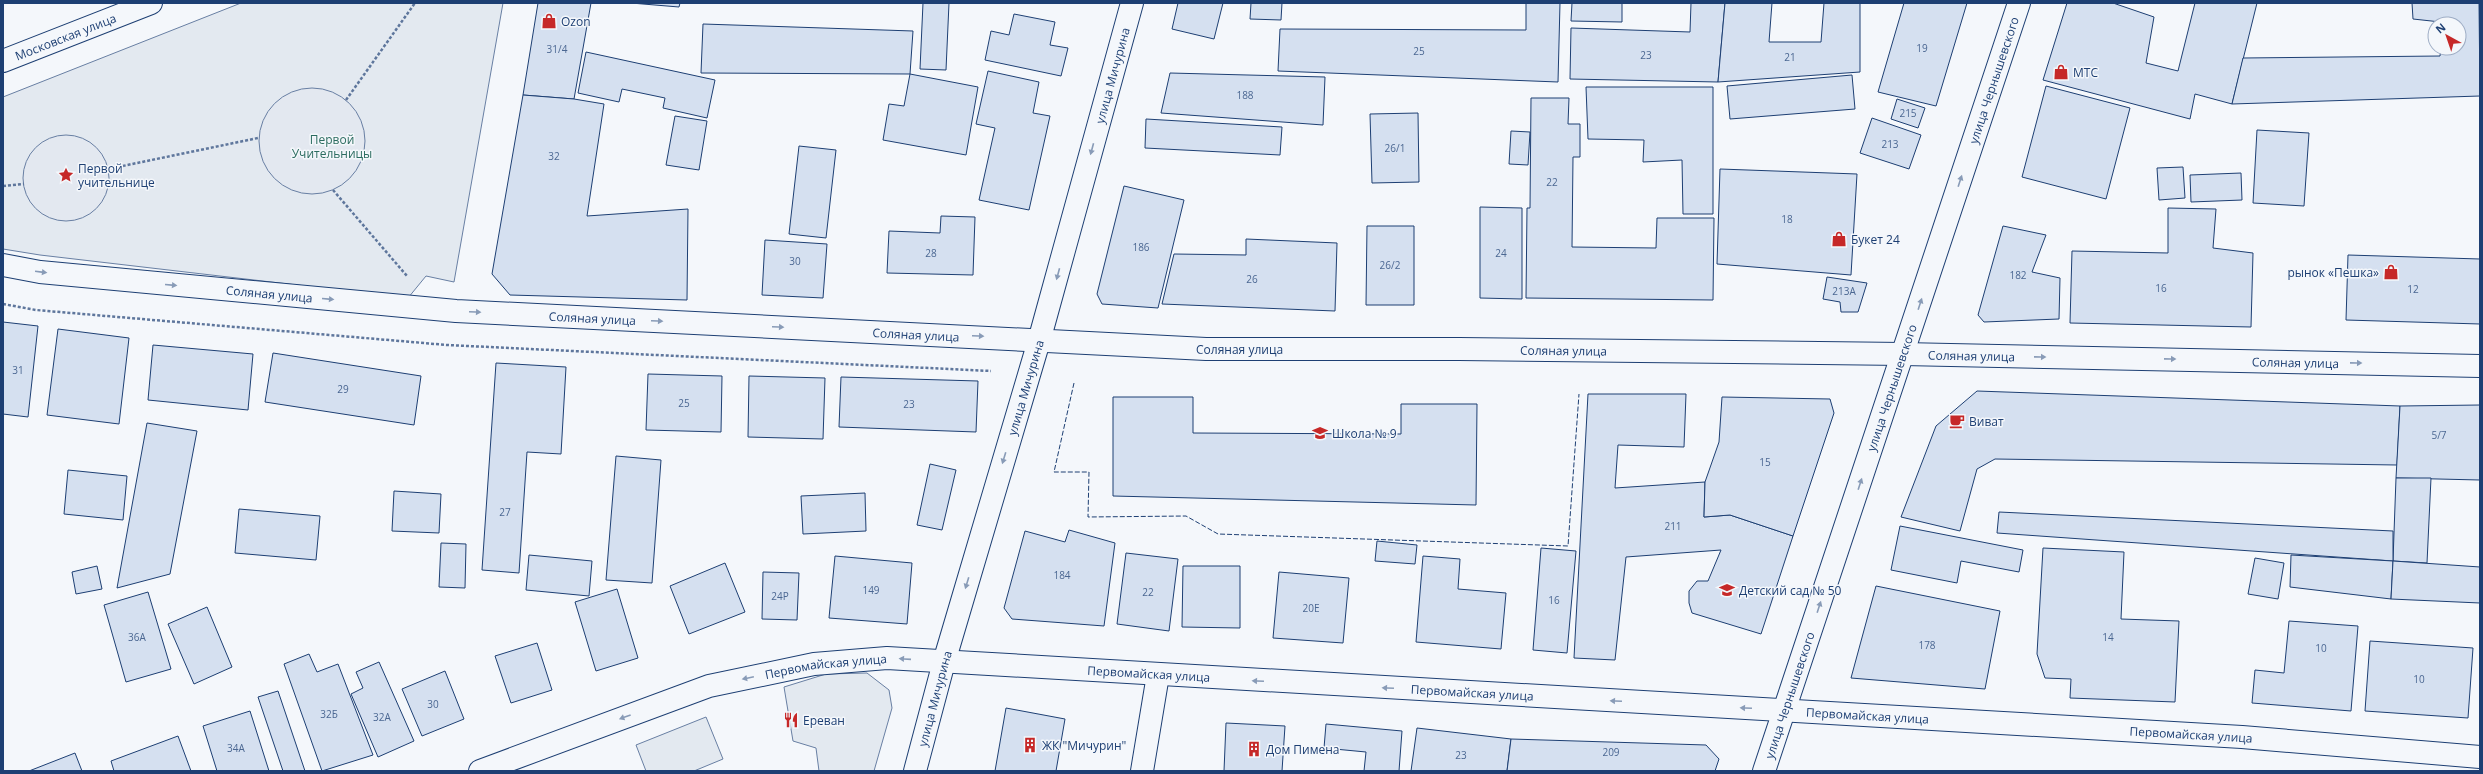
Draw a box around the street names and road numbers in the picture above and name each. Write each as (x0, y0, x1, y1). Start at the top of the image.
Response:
street label: Московская улица (12, 9, 118, 64)
street label: улица Чернышевского (1964, 14, 2022, 146)
street label: улица Мичурина (1091, 26, 1133, 125)
street label: Соляная улица (225, 281, 313, 306)
street label: Соляная улица (548, 307, 636, 329)
street label: улица Чернышевского (1862, 322, 1920, 453)
street label: Соляная улица (872, 324, 960, 345)
street label: улица Мичурина (1003, 338, 1047, 437)
street label: Соляная улица (1196, 340, 1283, 358)
street label: Соляная улица (1520, 341, 1607, 359)
street label: Соляная улица (1928, 346, 2015, 365)
street label: Соляная улица (2252, 353, 2339, 372)
street label: улица Чернышевского (1760, 629, 1818, 761)
street label: улица Мичурина (913, 648, 955, 748)
street label: Первомайская улица (763, 650, 888, 683)
street label: Первомайская улица (1087, 661, 1211, 685)
street label: Первомайская улица (1410, 680, 1534, 704)
street label: Первомайская улица (1806, 703, 1930, 727)
street label: Первомайская улица (2129, 722, 2253, 746)

